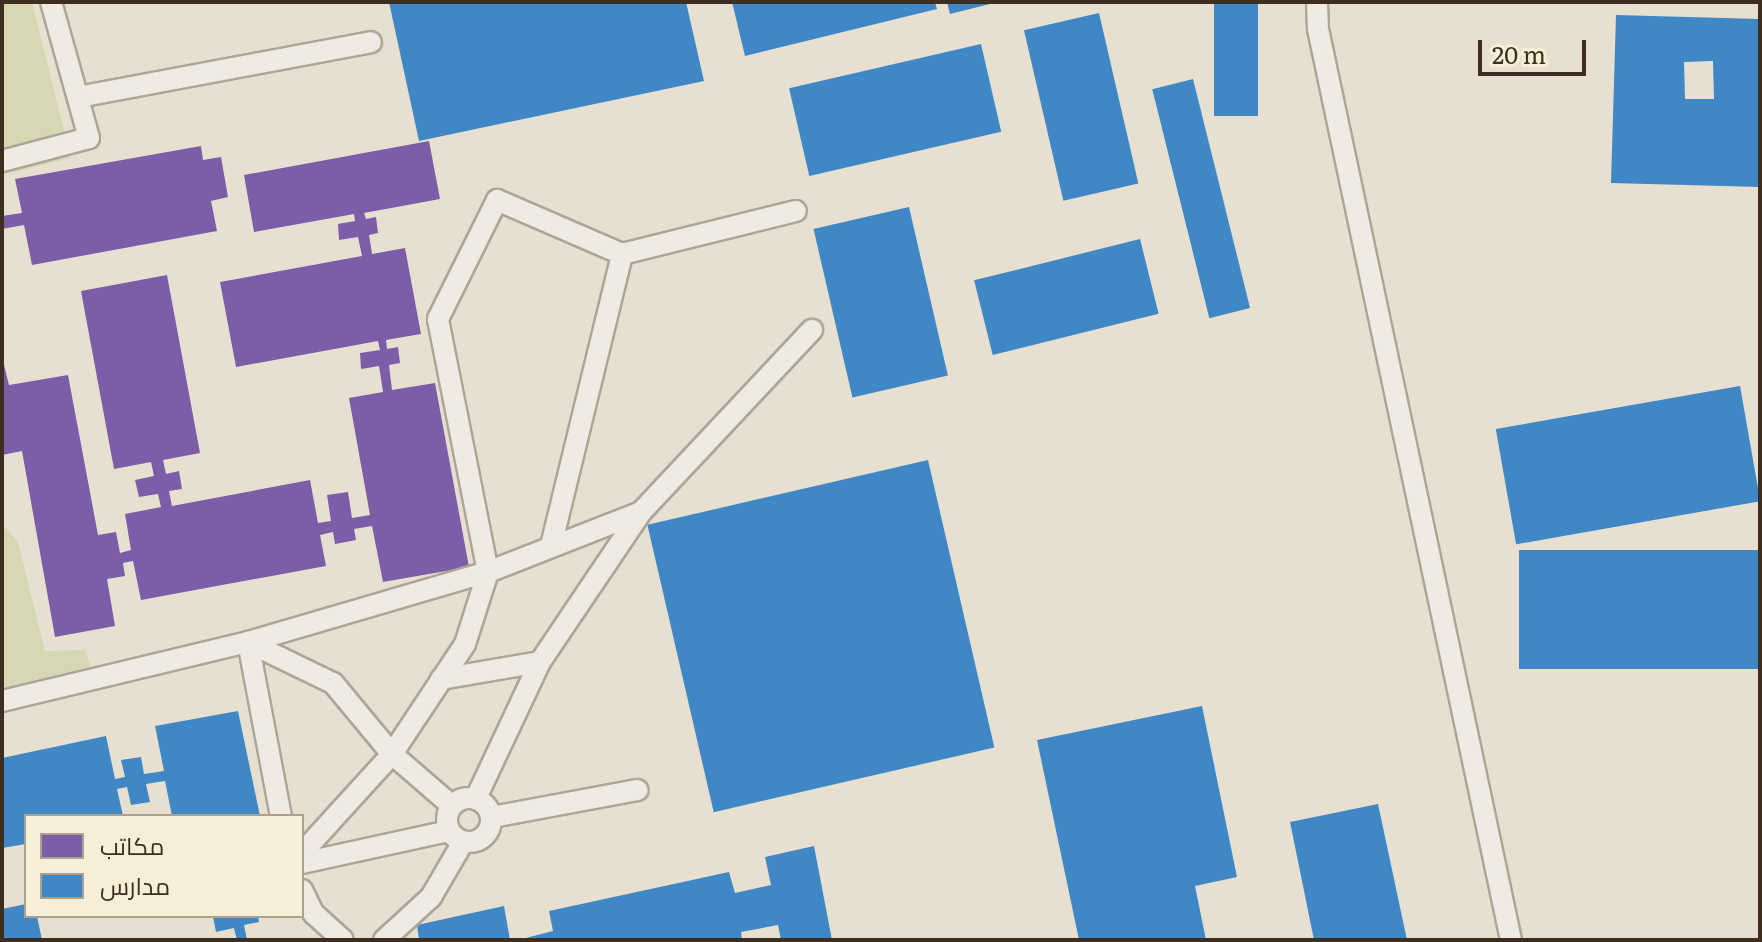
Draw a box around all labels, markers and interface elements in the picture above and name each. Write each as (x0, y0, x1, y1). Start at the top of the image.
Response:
scale bar (1482, 24, 1590, 74)
text: 20 m (1492, 36, 1546, 71)
legend (24, 814, 304, 918)
text: مكاتب (100, 827, 164, 862)
text: مدارس (100, 867, 170, 902)

